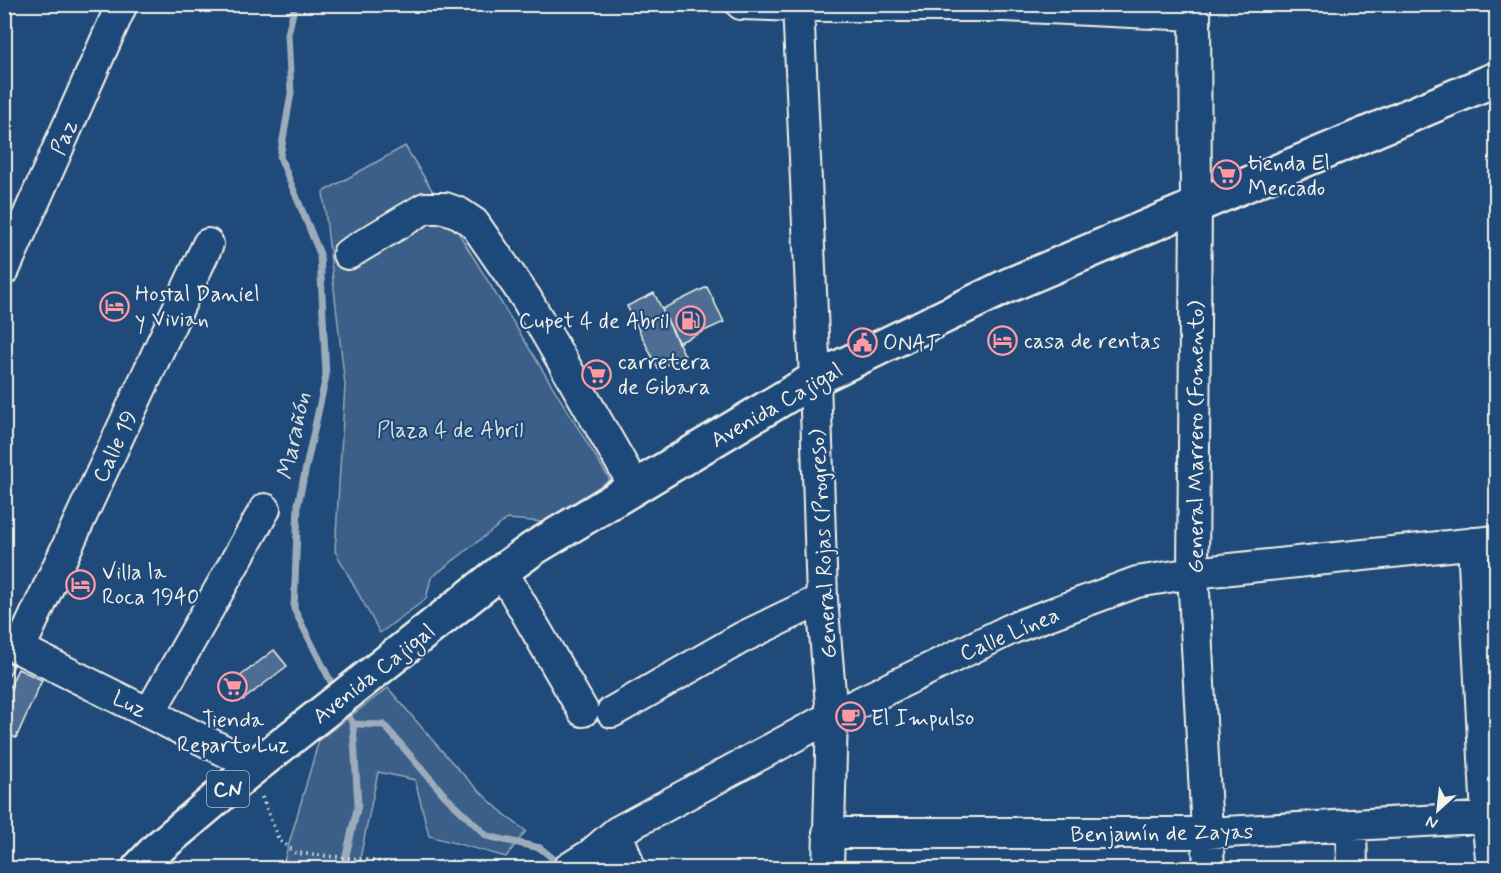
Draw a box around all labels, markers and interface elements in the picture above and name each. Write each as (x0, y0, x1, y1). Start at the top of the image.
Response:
street label: Paz (45, 116, 85, 160)
place label: tienda El Mercado (1248, 150, 1330, 203)
supermarket icon: tienda El Mercado (1211, 159, 1243, 191)
place label: Hostal Daniel y Vivian (135, 281, 260, 334)
hotel icon: Hostal Daniel y Vivian (98, 290, 130, 322)
street label: General Marrero (Fomento) (1183, 300, 1211, 573)
fuel station icon: Cupet 4 de Abril (674, 304, 706, 336)
place label: Cupet 4 de Abril (519, 308, 669, 336)
hotel icon: casa de rentas (987, 324, 1019, 356)
public building icon: ONAT (846, 326, 878, 358)
place label: casa de rentas (1024, 328, 1161, 356)
place label: ONAT (883, 330, 941, 358)
place label: carretera de Gibara (618, 349, 711, 402)
street label: Avenida Cajigal (706, 357, 850, 457)
supermarket icon: carretera de Gibara (581, 358, 613, 390)
water label: Marañón (270, 389, 319, 483)
street label: Calle 19 (87, 406, 145, 487)
park label: Plaza 4 de Abril (377, 417, 523, 445)
street label: General Rojas (Progreso) (804, 428, 845, 659)
place label: Villa la Roca 1940 (102, 559, 199, 612)
hotel icon: Villa la Roca 1940 (65, 568, 97, 600)
street label: Calle Línea (956, 601, 1064, 668)
street label: Avenida Cajigal (307, 618, 443, 734)
supermarket icon: Tienda Reparto Luz (217, 671, 249, 703)
street label: Luz (107, 685, 151, 725)
cafe icon: El Impulso (834, 701, 866, 733)
place label: El Impulso (871, 705, 974, 733)
place label: Tienda Reparto Luz (177, 707, 289, 760)
road number: CN (207, 771, 249, 807)
north arrow (1408, 780, 1468, 840)
text: N (1422, 810, 1441, 834)
street label: Benjamín de Zayas (1070, 818, 1254, 850)

